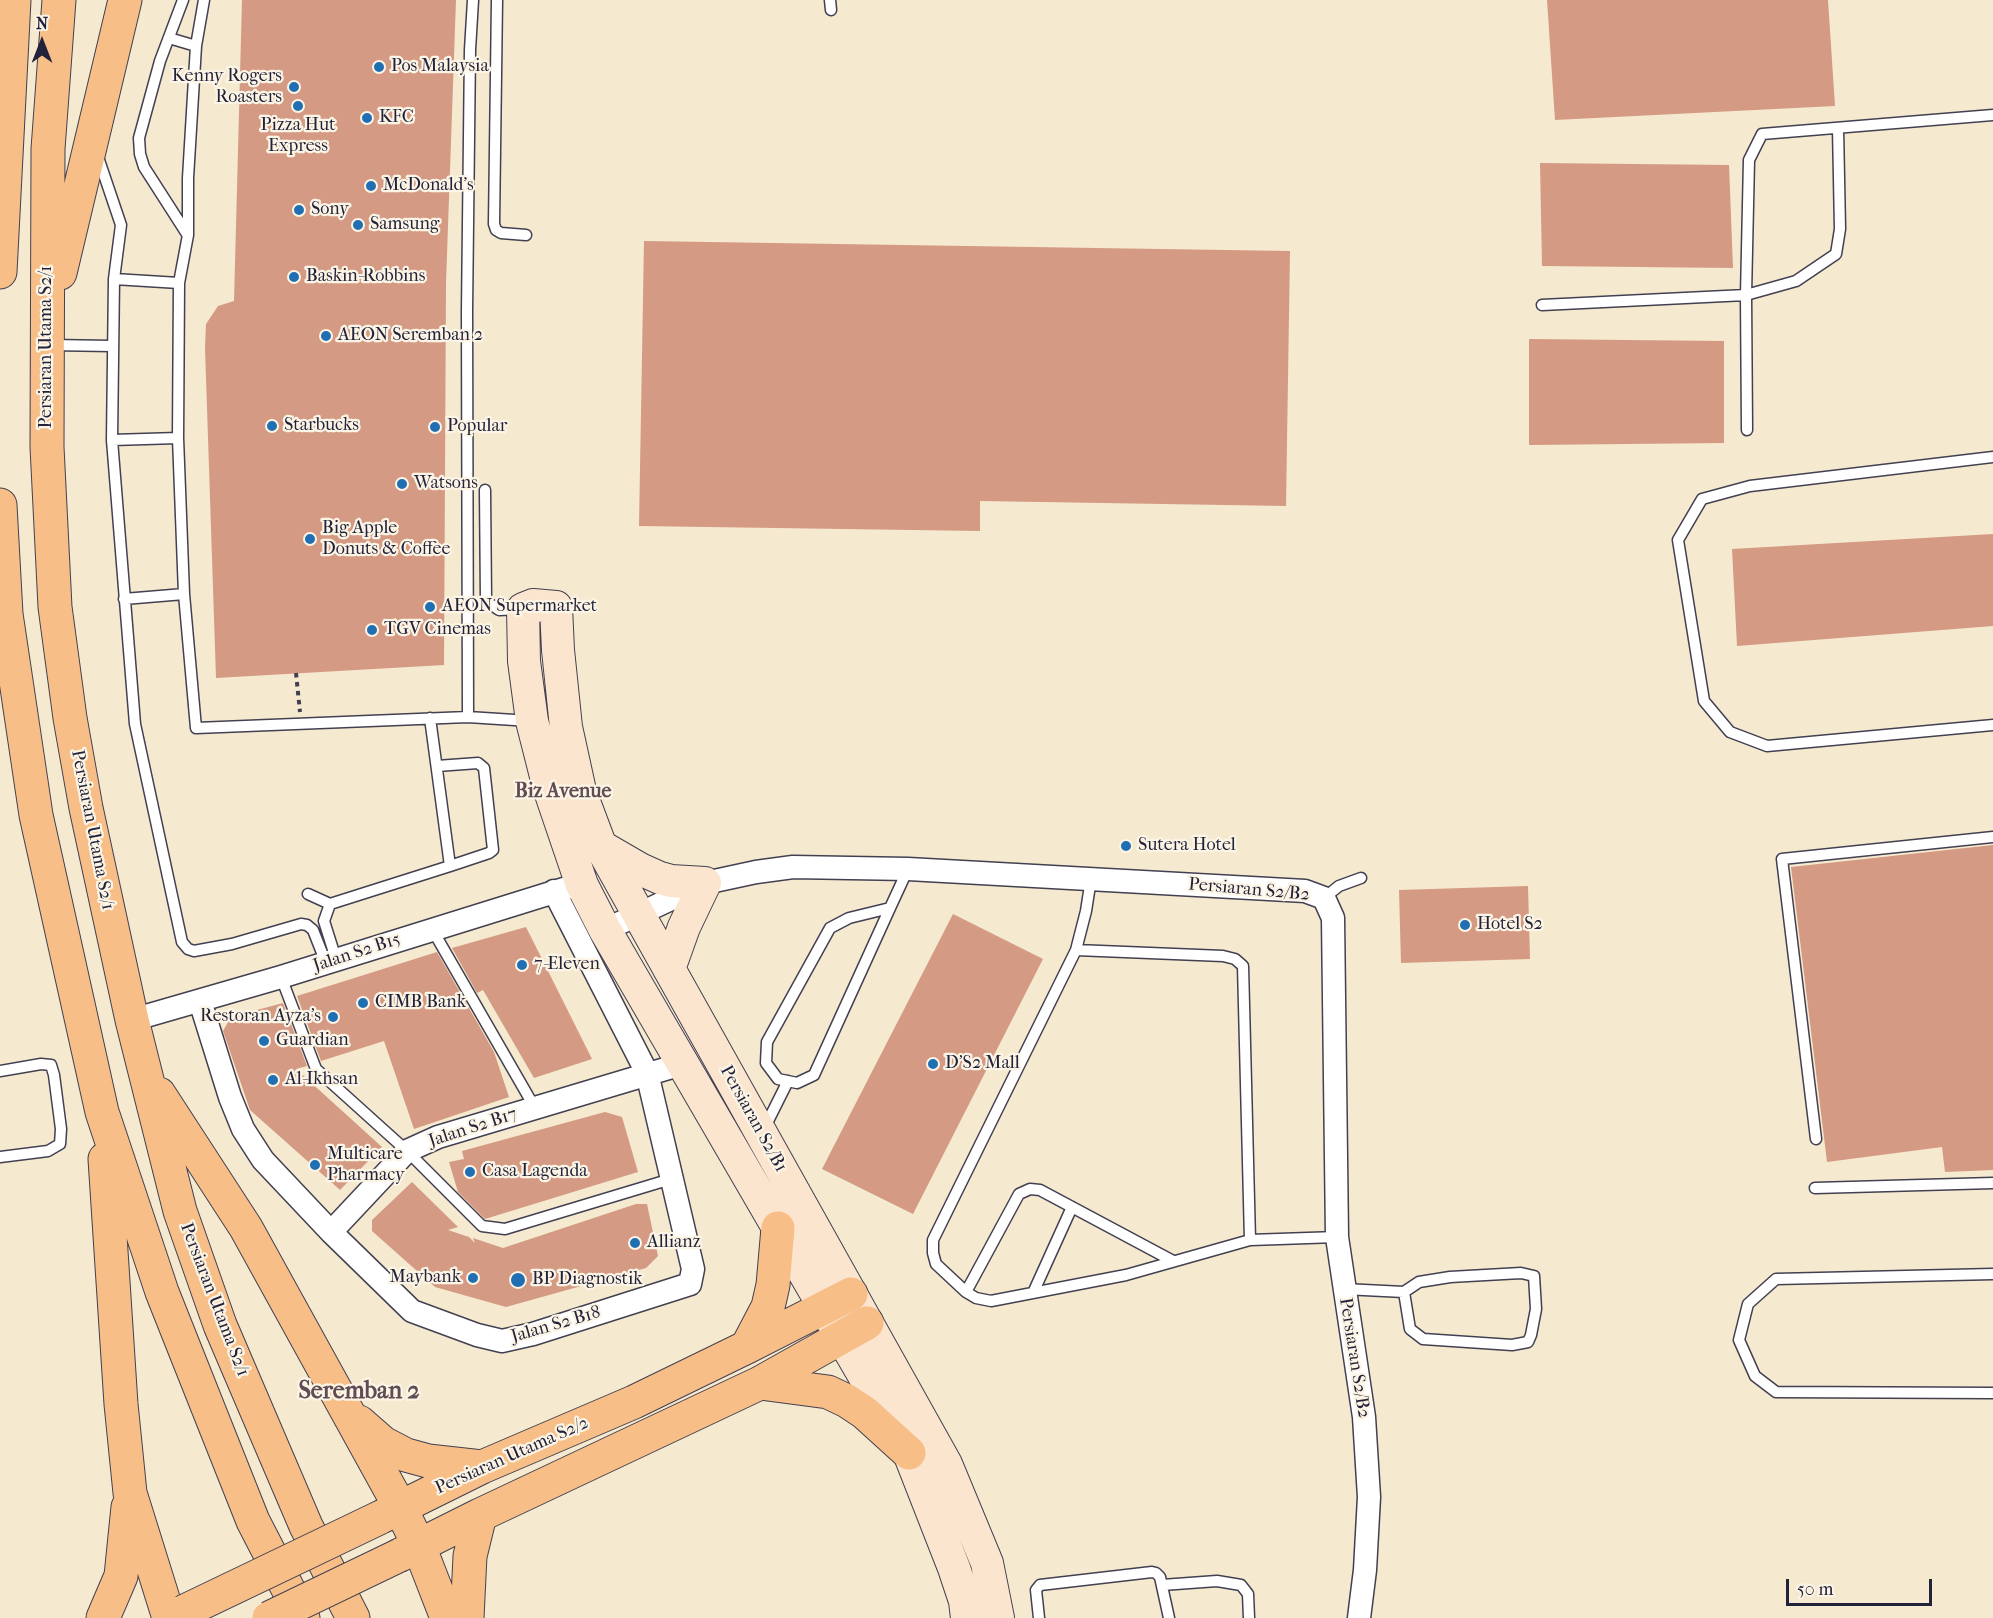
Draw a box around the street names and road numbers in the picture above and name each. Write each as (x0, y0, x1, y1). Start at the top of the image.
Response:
street label: Persiaran Utama S2/1 (36, 266, 58, 428)
street label: Persiaran Utama S2/1 (66, 748, 118, 912)
street label: Persiaran S2/B2 (1188, 874, 1310, 906)
street label: Jalan S2 B15 (311, 929, 403, 977)
street label: Persiaran S2/B1 (715, 1062, 791, 1176)
street label: Jalan S2 B17 (426, 1104, 520, 1152)
street label: Persiaran Utama S2/1 (175, 1220, 253, 1380)
street label: Persiaran S2/B2 (1334, 1296, 1374, 1420)
street label: Jalan S2 B18 (509, 1302, 603, 1348)
street label: Persiaran Utama S2/2 (432, 1412, 592, 1500)

